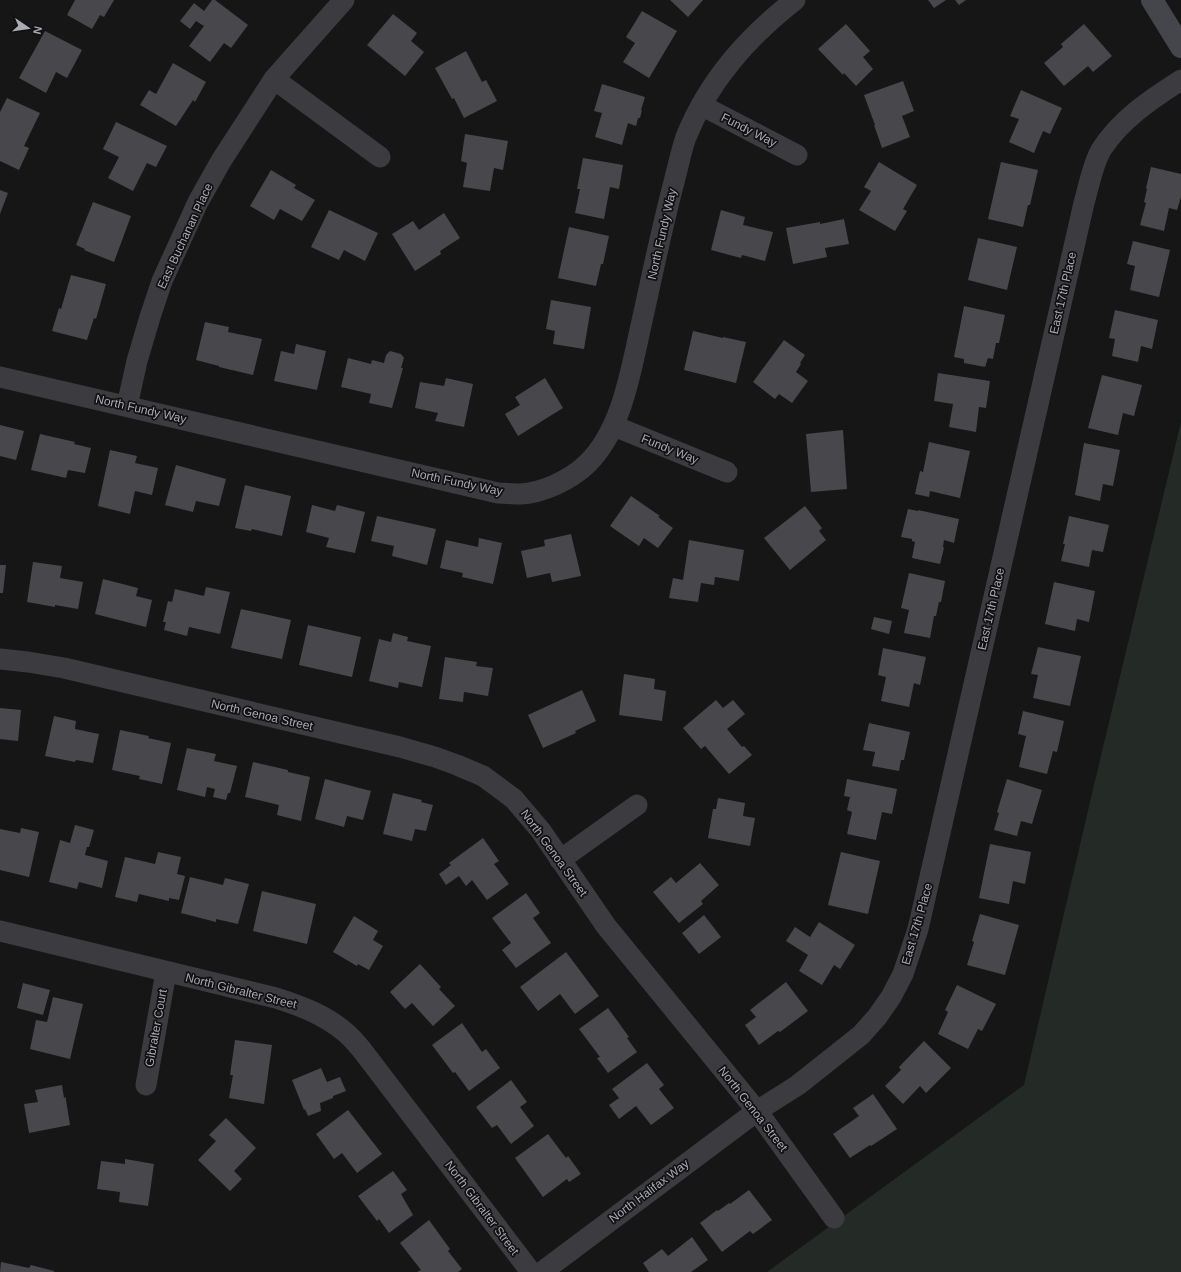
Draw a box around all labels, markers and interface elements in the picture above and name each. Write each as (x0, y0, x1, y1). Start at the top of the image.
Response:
north arrow (8, 8, 48, 48)
text: N (31, 25, 44, 36)
street label: Fundy Way (719, 110, 779, 150)
street label: East Buchanan Place (154, 181, 216, 291)
street label: North Fundy Way (645, 187, 679, 281)
street label: East 17th Place (1047, 250, 1079, 336)
street label: North Fundy Way (94, 392, 188, 426)
street label: Fundy Way (639, 431, 701, 467)
street label: North Fundy Way (410, 465, 504, 499)
street label: East 17th Place (975, 566, 1007, 652)
street label: North Genoa Street (210, 696, 315, 734)
street label: North Genoa Street (518, 807, 591, 900)
street label: East 17th Place (899, 881, 935, 966)
street label: North Gibralter Street (184, 970, 299, 1012)
street label: Gibralter Court (142, 987, 170, 1068)
street label: North Genoa Street (715, 1064, 791, 1155)
street label: North Halifax Way (606, 1156, 692, 1226)
street label: North Gibralter Street (442, 1158, 522, 1258)

